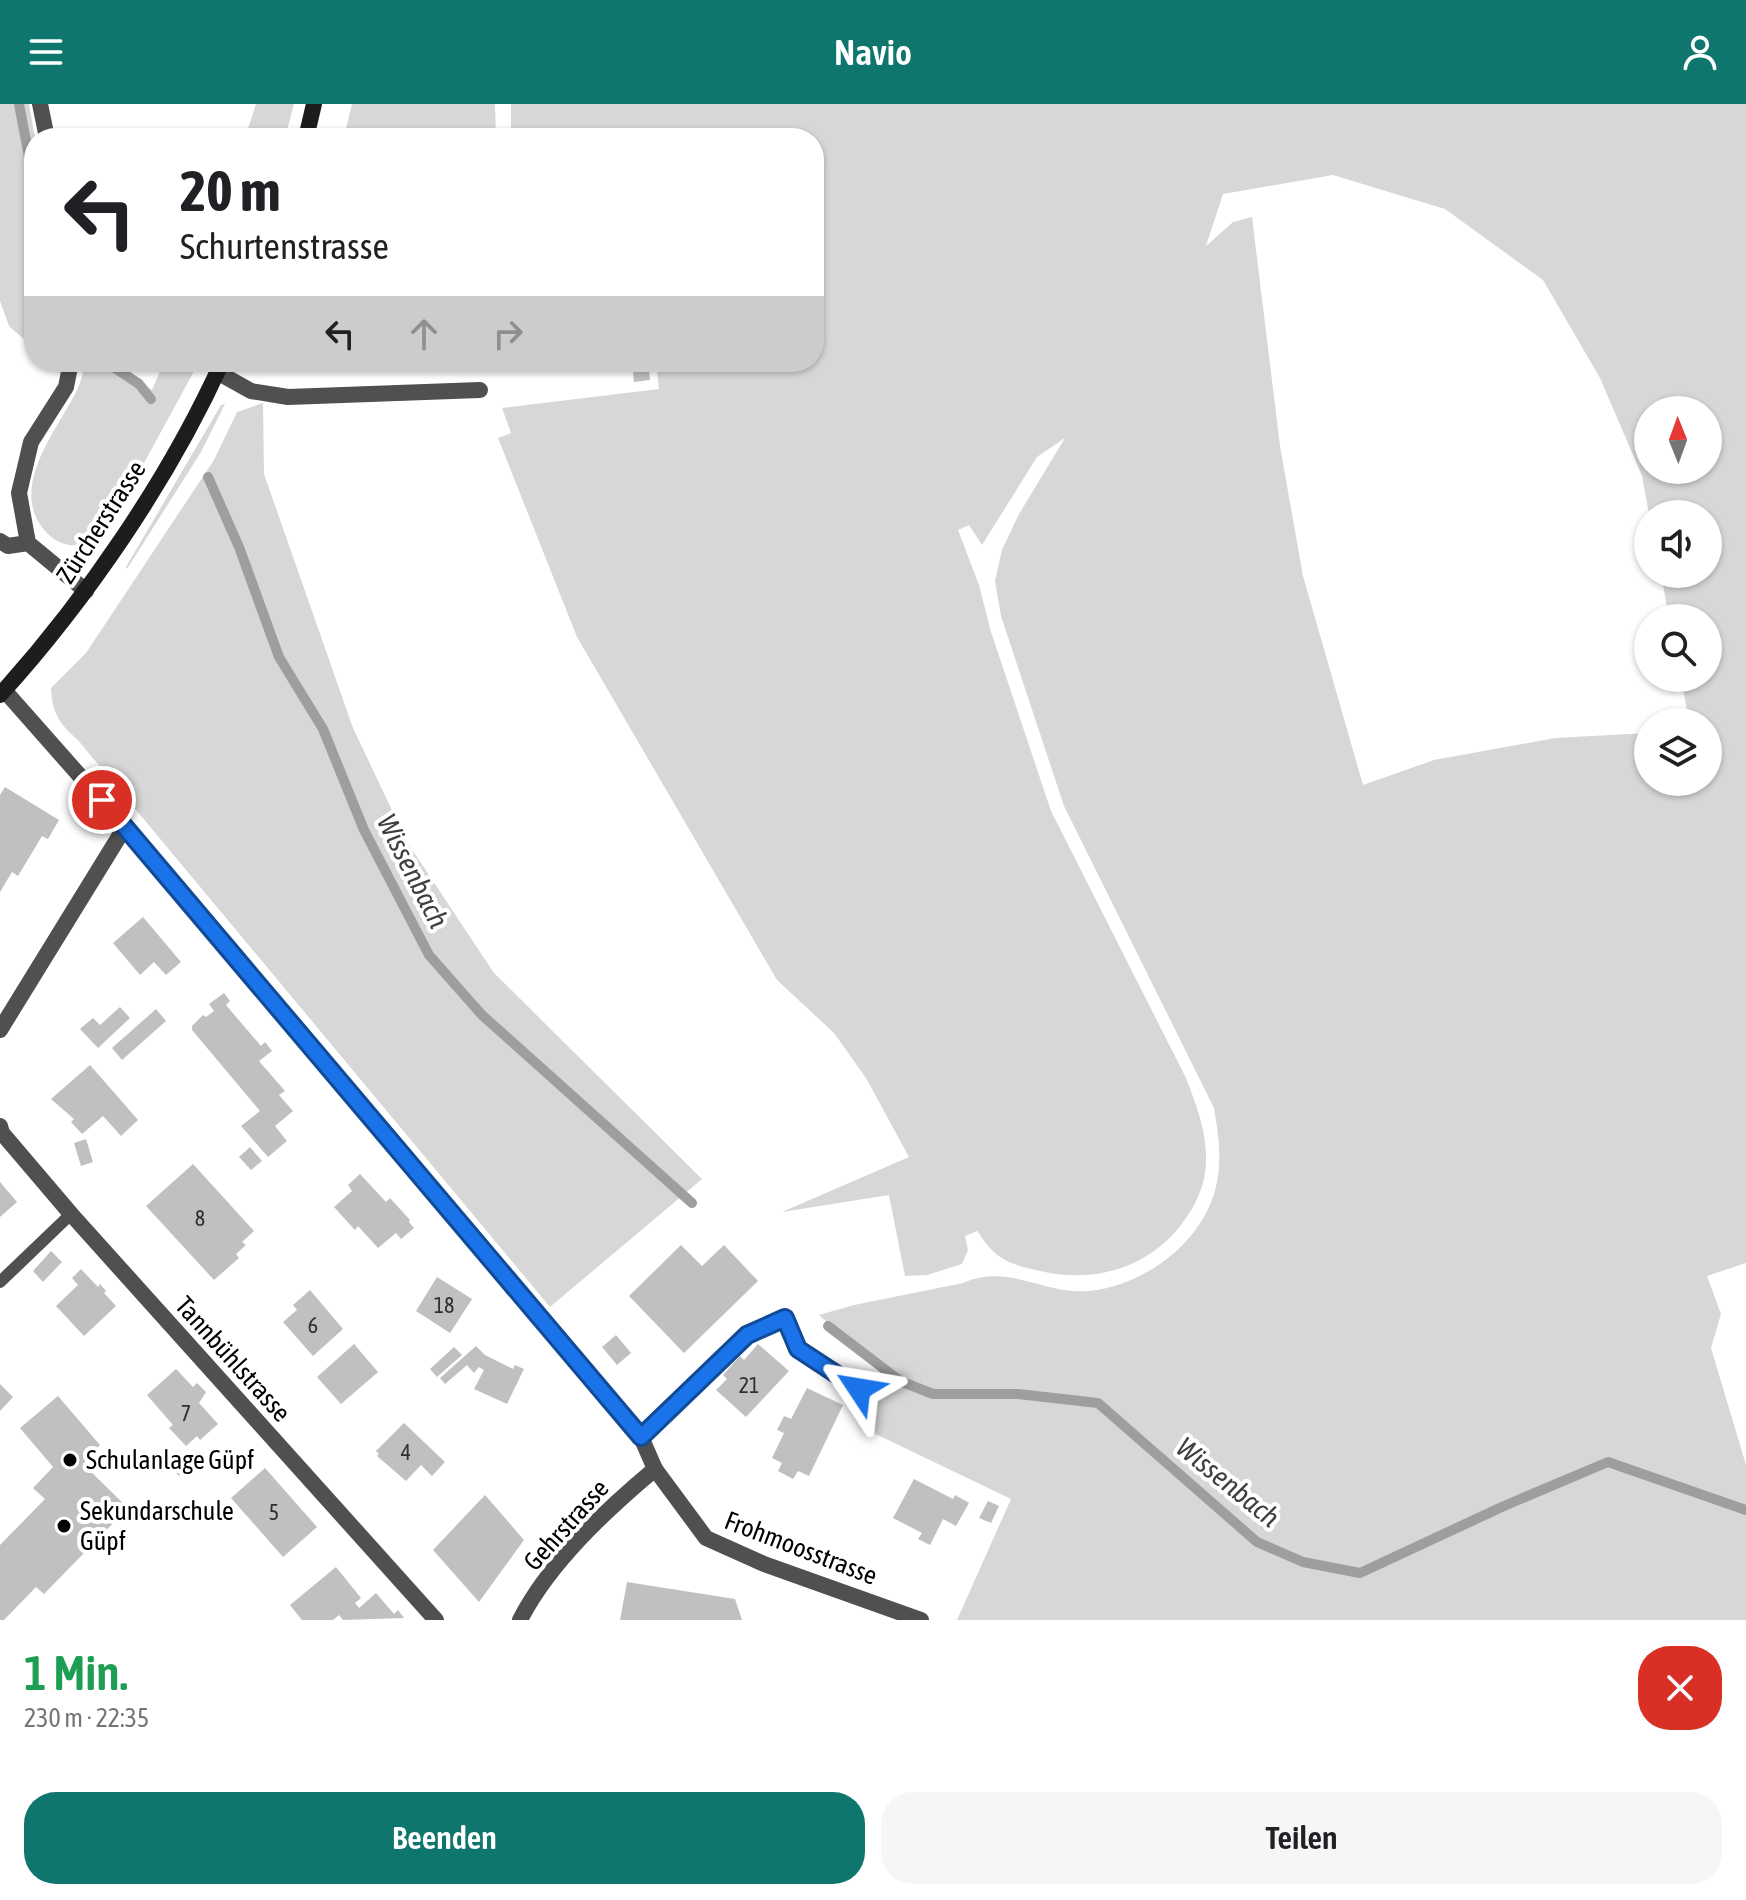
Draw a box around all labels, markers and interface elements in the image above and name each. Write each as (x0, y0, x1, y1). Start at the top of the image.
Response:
icon: menu (24, 30, 68, 74)
icon: person (1678, 30, 1722, 74)
text: Navio (834, 31, 912, 73)
text: 20 m (180, 159, 281, 223)
icon: left (48, 160, 152, 264)
text: Schurtenstrasse (180, 225, 389, 267)
icon: left (318, 312, 362, 356)
icon: ahead (402, 312, 446, 356)
icon: right (486, 312, 530, 356)
north arrow (1634, 396, 1722, 484)
map controls (1634, 396, 1722, 796)
street label: Zürcherstrasse (50, 455, 152, 589)
button: sound (1634, 500, 1722, 588)
button: search (1634, 604, 1722, 692)
button: layers (1634, 708, 1722, 796)
pin (68, 766, 136, 834)
icon: arrive (80, 778, 124, 822)
water label: Wissenbach (371, 809, 455, 933)
house number: 8 (195, 1205, 205, 1231)
street label: Tannbühlstrasse (169, 1290, 297, 1428)
house number: 18 (434, 1292, 454, 1318)
house number: 6 (308, 1312, 318, 1338)
position arrow (817, 1347, 901, 1431)
house number: 21 (739, 1372, 759, 1398)
house number: 7 (181, 1400, 191, 1426)
water label: Wissenbach (1170, 1431, 1286, 1533)
house number: 4 (401, 1439, 411, 1465)
place label: Schulanlage Güpf (86, 1445, 254, 1475)
marker: Schulanlage Güpf (61, 1451, 79, 1469)
street label: Gehrstrasse (517, 1473, 615, 1577)
place label: Sekundarschule Güpf (80, 1496, 234, 1556)
house number: 5 (269, 1499, 279, 1525)
street label: Frohmoosstrasse (721, 1505, 881, 1591)
marker: Sekundarschule Güpf (55, 1517, 73, 1535)
text: 1 Min. (24, 1645, 128, 1700)
button: close (1638, 1646, 1722, 1730)
text: 230 m · 22:35 (24, 1703, 149, 1733)
button: Beenden (24, 1792, 865, 1884)
button: Teilen (881, 1792, 1722, 1884)

